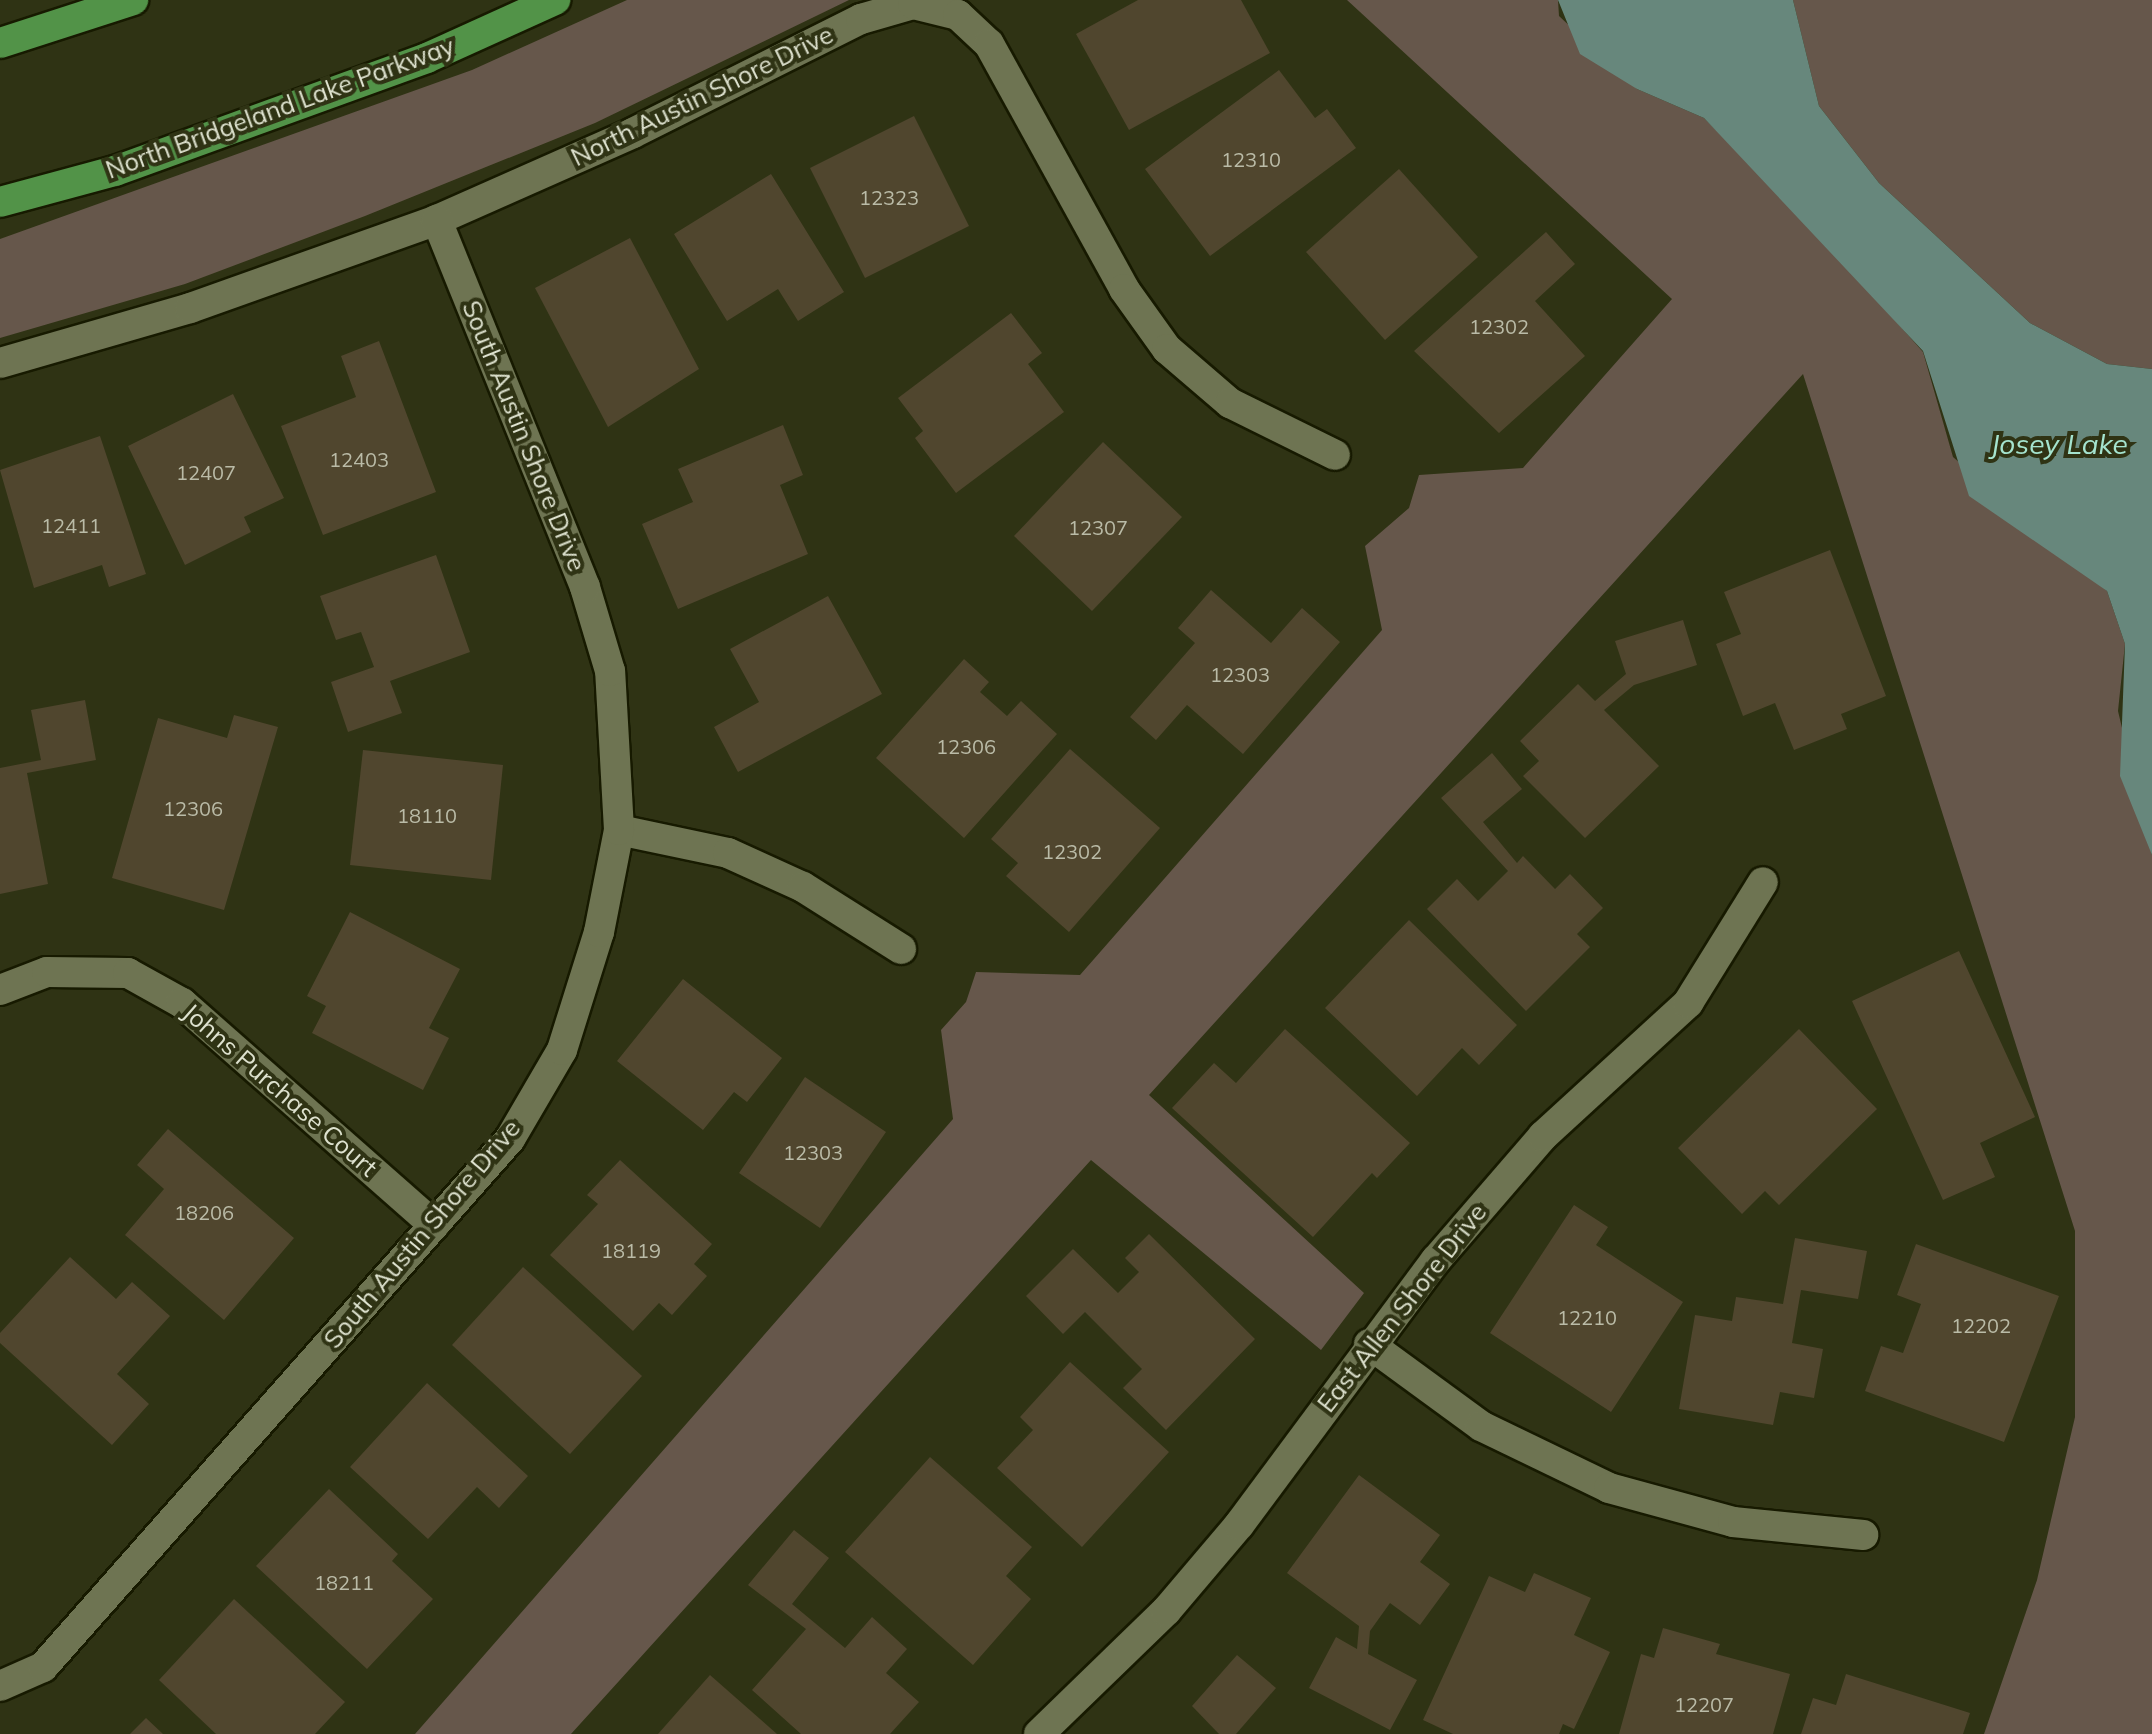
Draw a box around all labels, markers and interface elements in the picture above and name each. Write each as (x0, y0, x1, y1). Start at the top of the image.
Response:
street label: North Austin Shore Drive (566, 20, 838, 172)
street label: North Bridgeland Lake Parkway (102, 31, 458, 185)
house number: 12310 (1221, 147, 1281, 171)
house number: 12323 (859, 185, 919, 209)
street label: South Austin Shore Drive (456, 296, 592, 576)
house number: 12302 (1469, 314, 1529, 338)
water label: Josey Lake (1990, 427, 2128, 461)
house number: 12403 (329, 447, 389, 471)
house number: 12407 (176, 460, 236, 484)
house number: 12411 (41, 513, 101, 537)
house number: 12307 (1068, 515, 1128, 539)
house number: 12303 (1210, 662, 1270, 686)
house number: 12306 (936, 734, 996, 758)
house number: 12306 (163, 796, 223, 820)
house number: 18110 (397, 803, 457, 827)
house number: 12302 (1042, 839, 1102, 863)
street label: Johns Purchase Court (177, 997, 383, 1183)
street label: South Austin Shore Drive (318, 1114, 526, 1354)
house number: 12303 (783, 1140, 843, 1164)
street label: East Allen Shore Drive (1311, 1198, 1493, 1418)
house number: 18206 (174, 1200, 234, 1224)
house number: 18119 (601, 1238, 661, 1262)
house number: 12210 (1557, 1305, 1617, 1329)
house number: 12202 (1951, 1313, 2011, 1337)
house number: 18211 (314, 1570, 374, 1594)
house number: 12207 (1674, 1692, 1734, 1716)

